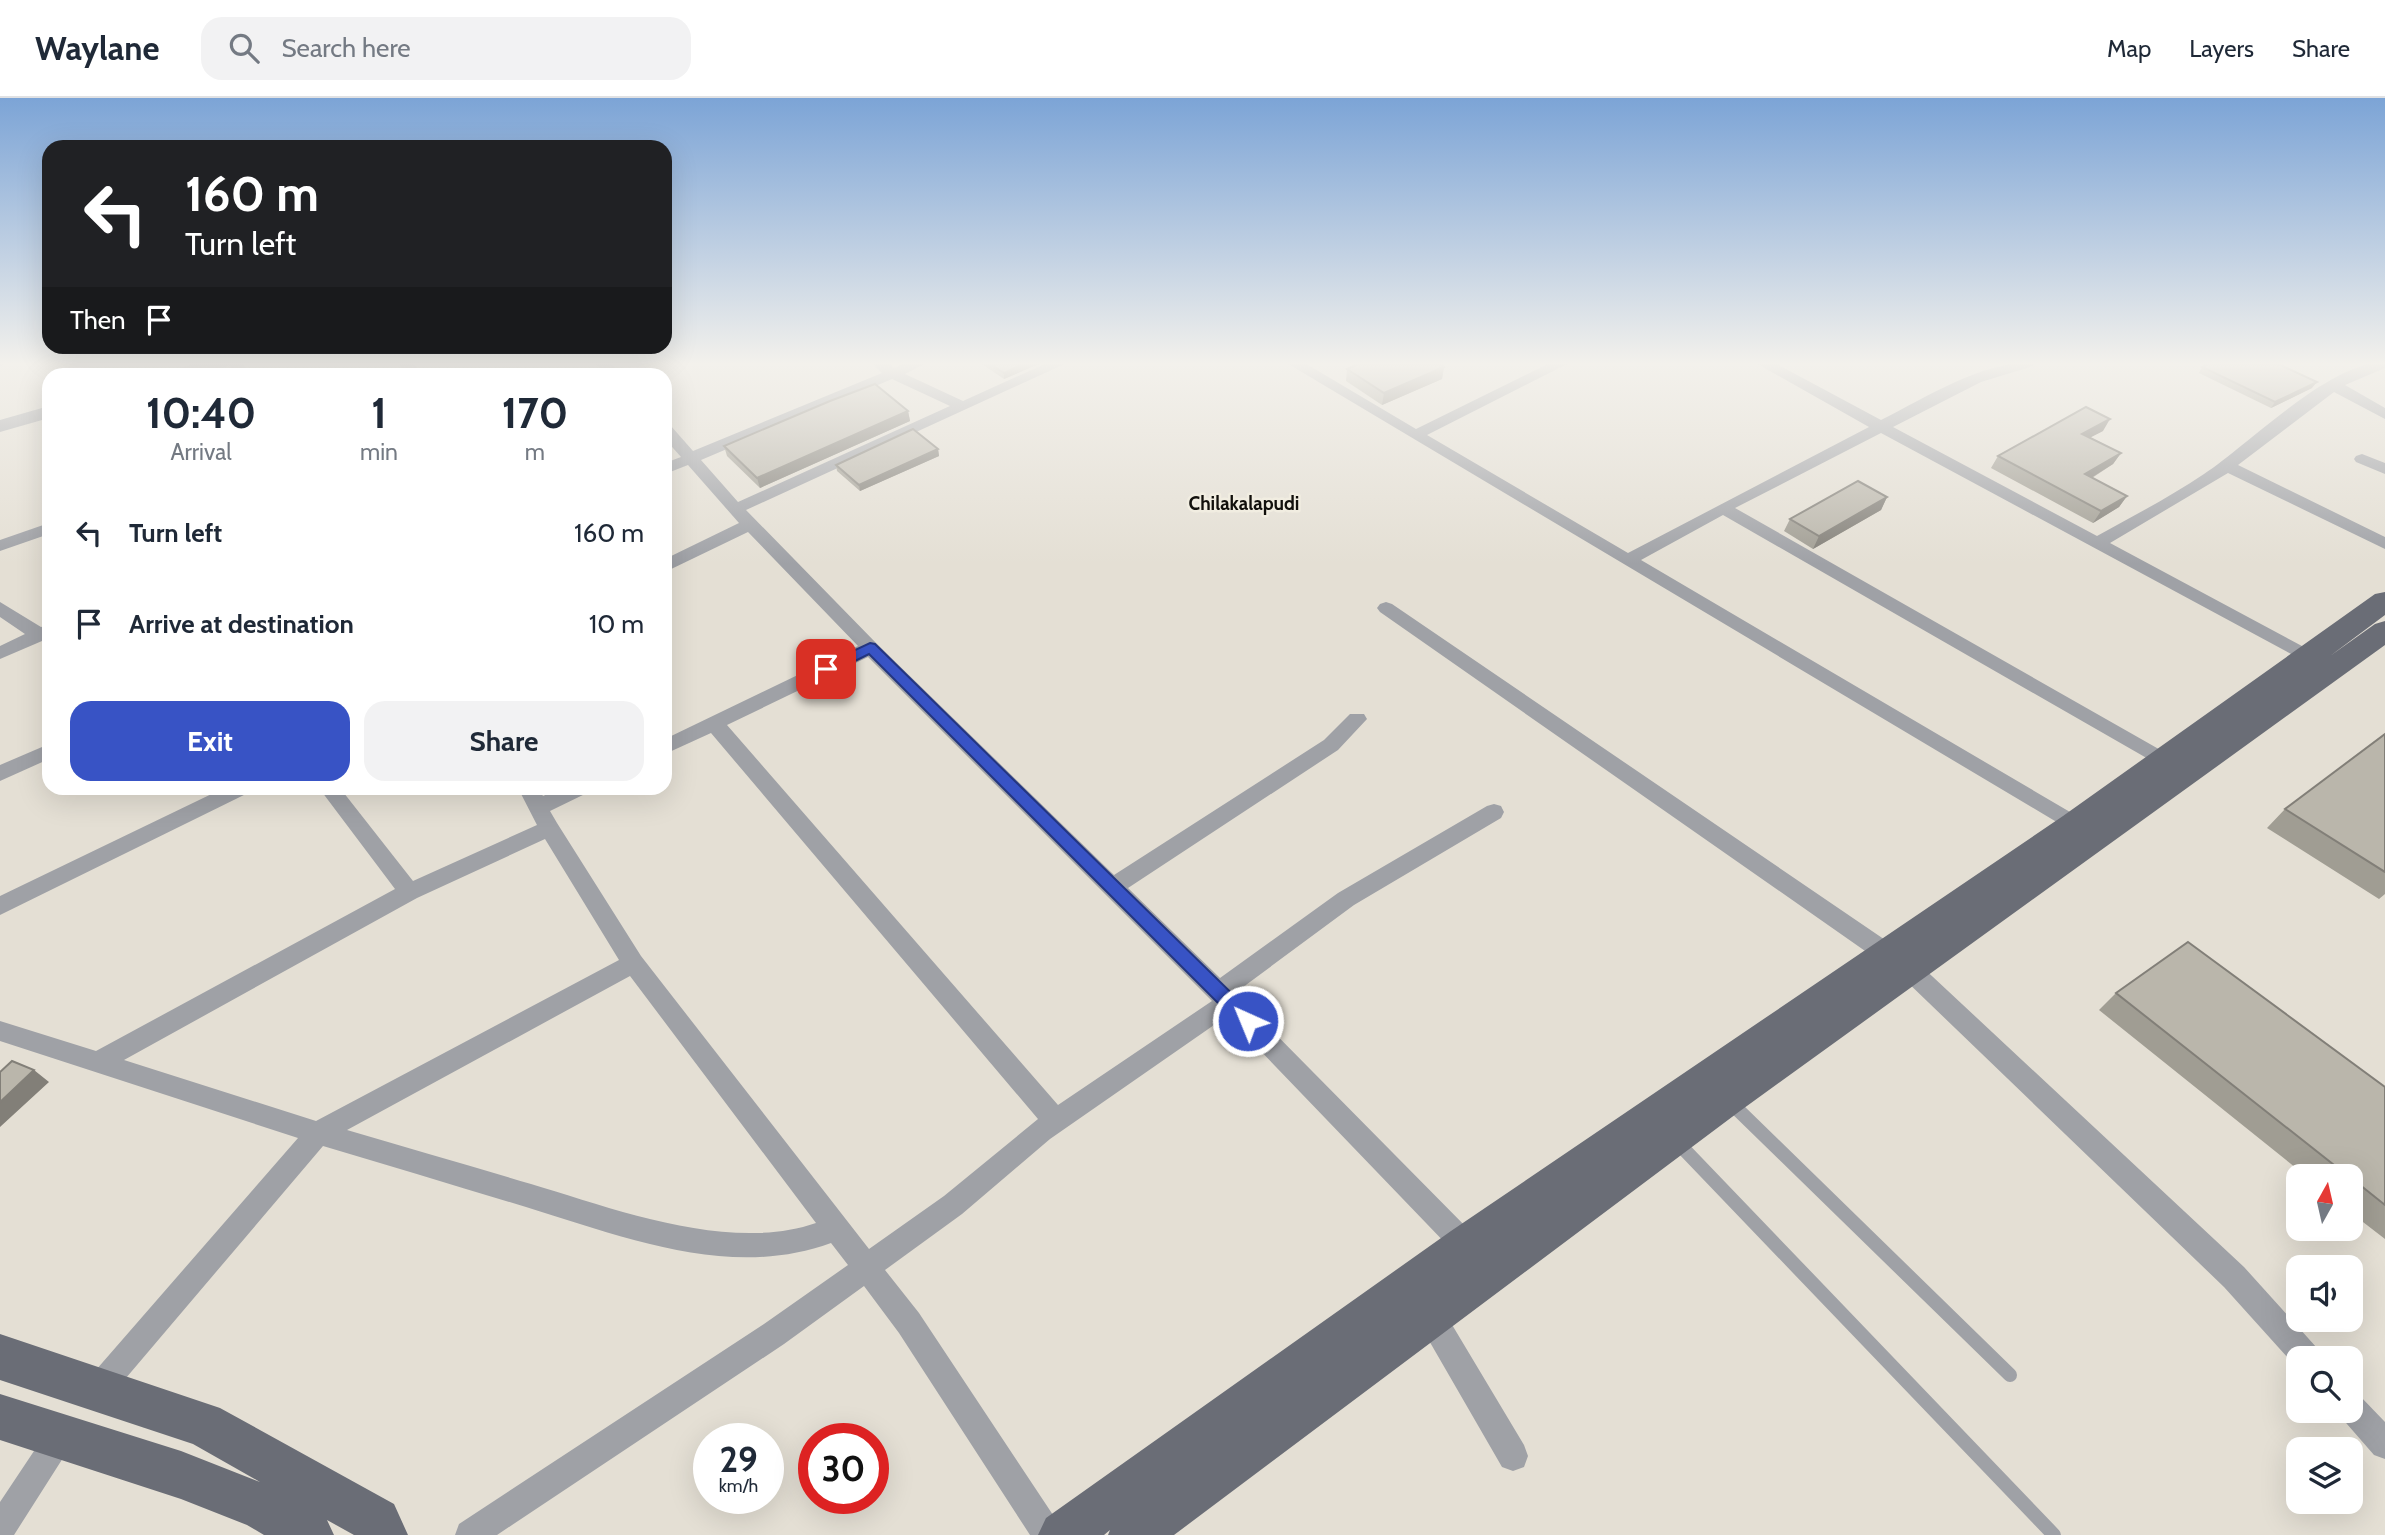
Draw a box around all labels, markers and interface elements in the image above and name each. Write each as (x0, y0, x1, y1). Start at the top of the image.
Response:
search box (201, 17, 691, 80)
text: Waylane (35, 28, 159, 68)
icon: search (225, 29, 263, 67)
text: Search here (281, 32, 411, 64)
text: Map (2107, 34, 2151, 63)
text: Layers (2189, 34, 2254, 63)
text: Share (2292, 34, 2350, 63)
text: 160 m (185, 164, 319, 223)
icon: left (70, 168, 161, 259)
text: Turn left (185, 224, 296, 263)
icon: arrive (140, 301, 178, 339)
text: Then (70, 304, 126, 336)
text: 10:40 (146, 387, 256, 439)
text: 1 (371, 387, 387, 439)
text: 170 (502, 387, 568, 439)
text: Arrival (170, 438, 232, 466)
text: min (360, 438, 398, 466)
text: m (525, 438, 545, 466)
district label: Chilakalapudi (1189, 492, 1299, 515)
icon: left (70, 514, 108, 552)
text: Turn left (129, 517, 222, 549)
text: 160 m (574, 517, 644, 549)
icon: arrive (70, 605, 108, 643)
text: Arrive at destination (129, 608, 354, 640)
text: 10 m (589, 608, 644, 640)
pin (796, 639, 856, 699)
icon: arrive (807, 650, 845, 688)
button: Exit (70, 701, 350, 781)
button: Share (364, 701, 644, 781)
position arrow (1211, 984, 1285, 1058)
north arrow (2286, 1164, 2362, 1241)
map controls (2286, 1164, 2363, 1514)
button: sound (2286, 1255, 2363, 1332)
button: search (2286, 1346, 2363, 1423)
speed limit sign: 30 (798, 1423, 889, 1514)
button: layers (2286, 1437, 2363, 1514)
text: 29 (719, 1438, 758, 1481)
text: km/h (719, 1475, 758, 1497)

